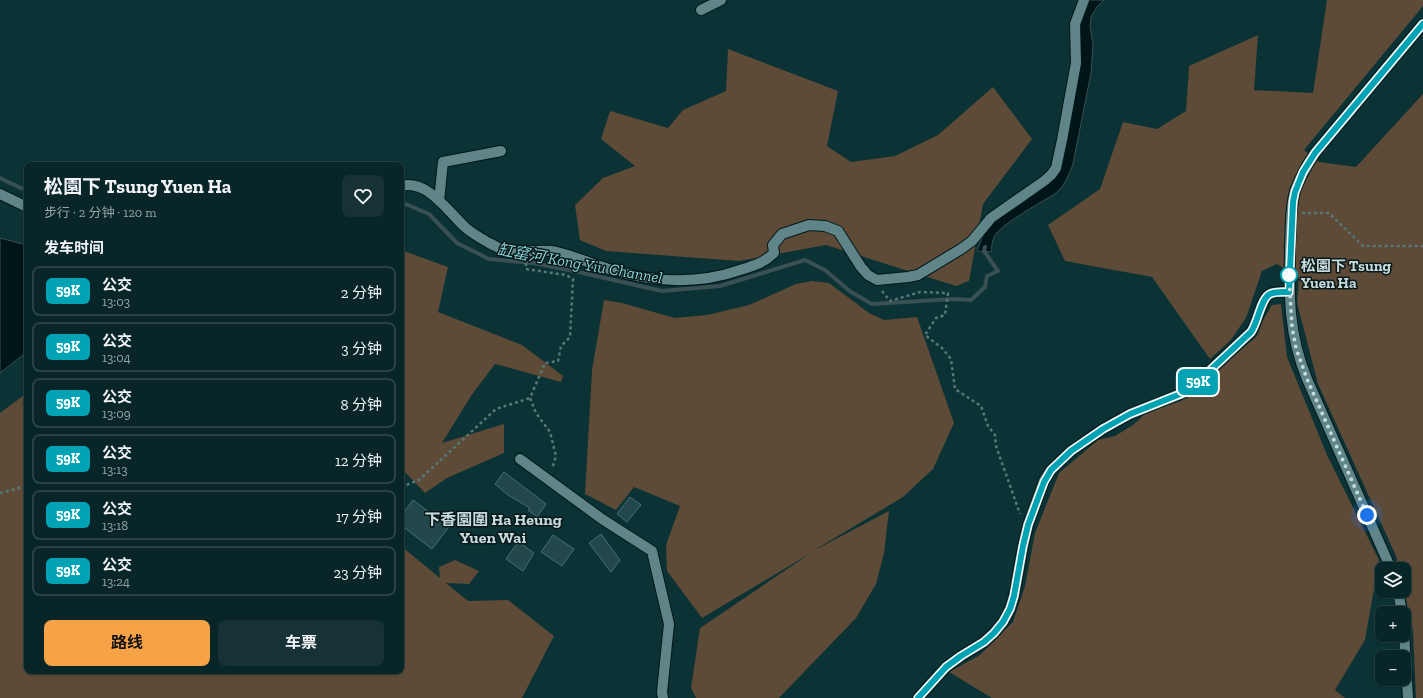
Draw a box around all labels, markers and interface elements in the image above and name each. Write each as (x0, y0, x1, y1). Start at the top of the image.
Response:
text: 松園下 Tsung Yuen Ha (44, 175, 231, 198)
button: heart (342, 175, 384, 217)
text: 步行 · 2 分钟 · 120 m (44, 205, 157, 220)
text: 发车时间 (44, 239, 104, 257)
water label: 缸窰河 Kong Yiu Channel (496, 240, 664, 287)
place label: 松園下 Tsung Yuen Ha (1301, 257, 1392, 292)
marker: 松園下 Tsung Yuen Ha (1280, 266, 1298, 284)
text: 公交 (102, 276, 132, 294)
text: 59K (56, 282, 80, 299)
text: 2 分钟 (341, 284, 382, 302)
text: 13:03 (102, 294, 130, 309)
text: 公交 (102, 332, 132, 350)
text: 59K (56, 338, 80, 355)
text: 3 分钟 (341, 340, 382, 358)
text: 13:04 (102, 350, 131, 365)
line badge: 59K (1175, 369, 1221, 395)
text: 59K (1186, 373, 1210, 390)
text: 公交 (102, 388, 132, 406)
text: 59K (56, 394, 80, 411)
text: 8 分钟 (341, 396, 382, 414)
text: 13:09 (102, 406, 131, 421)
text: 公交 (102, 444, 132, 462)
text: 59K (56, 450, 80, 467)
text: 12 分钟 (335, 452, 382, 470)
text: 13:13 (102, 462, 128, 477)
text: 公交 (102, 500, 132, 518)
your location (1357, 505, 1377, 525)
text: 59K (56, 506, 80, 523)
text: 17 分钟 (336, 508, 382, 526)
district label: 下香園圍 Ha Heung Yuen Wai (424, 510, 562, 547)
text: 13:18 (102, 518, 128, 533)
text: 公交 (102, 556, 132, 574)
text: 59K (56, 562, 80, 579)
map controls (1375, 562, 1411, 686)
button: layers (1375, 562, 1411, 598)
text: 23 分钟 (334, 564, 382, 582)
text: 13:24 (102, 574, 130, 589)
button: + (1375, 606, 1411, 642)
button: 路线 (44, 620, 210, 666)
button: 车票 (218, 620, 384, 666)
button: − (1375, 650, 1411, 686)

